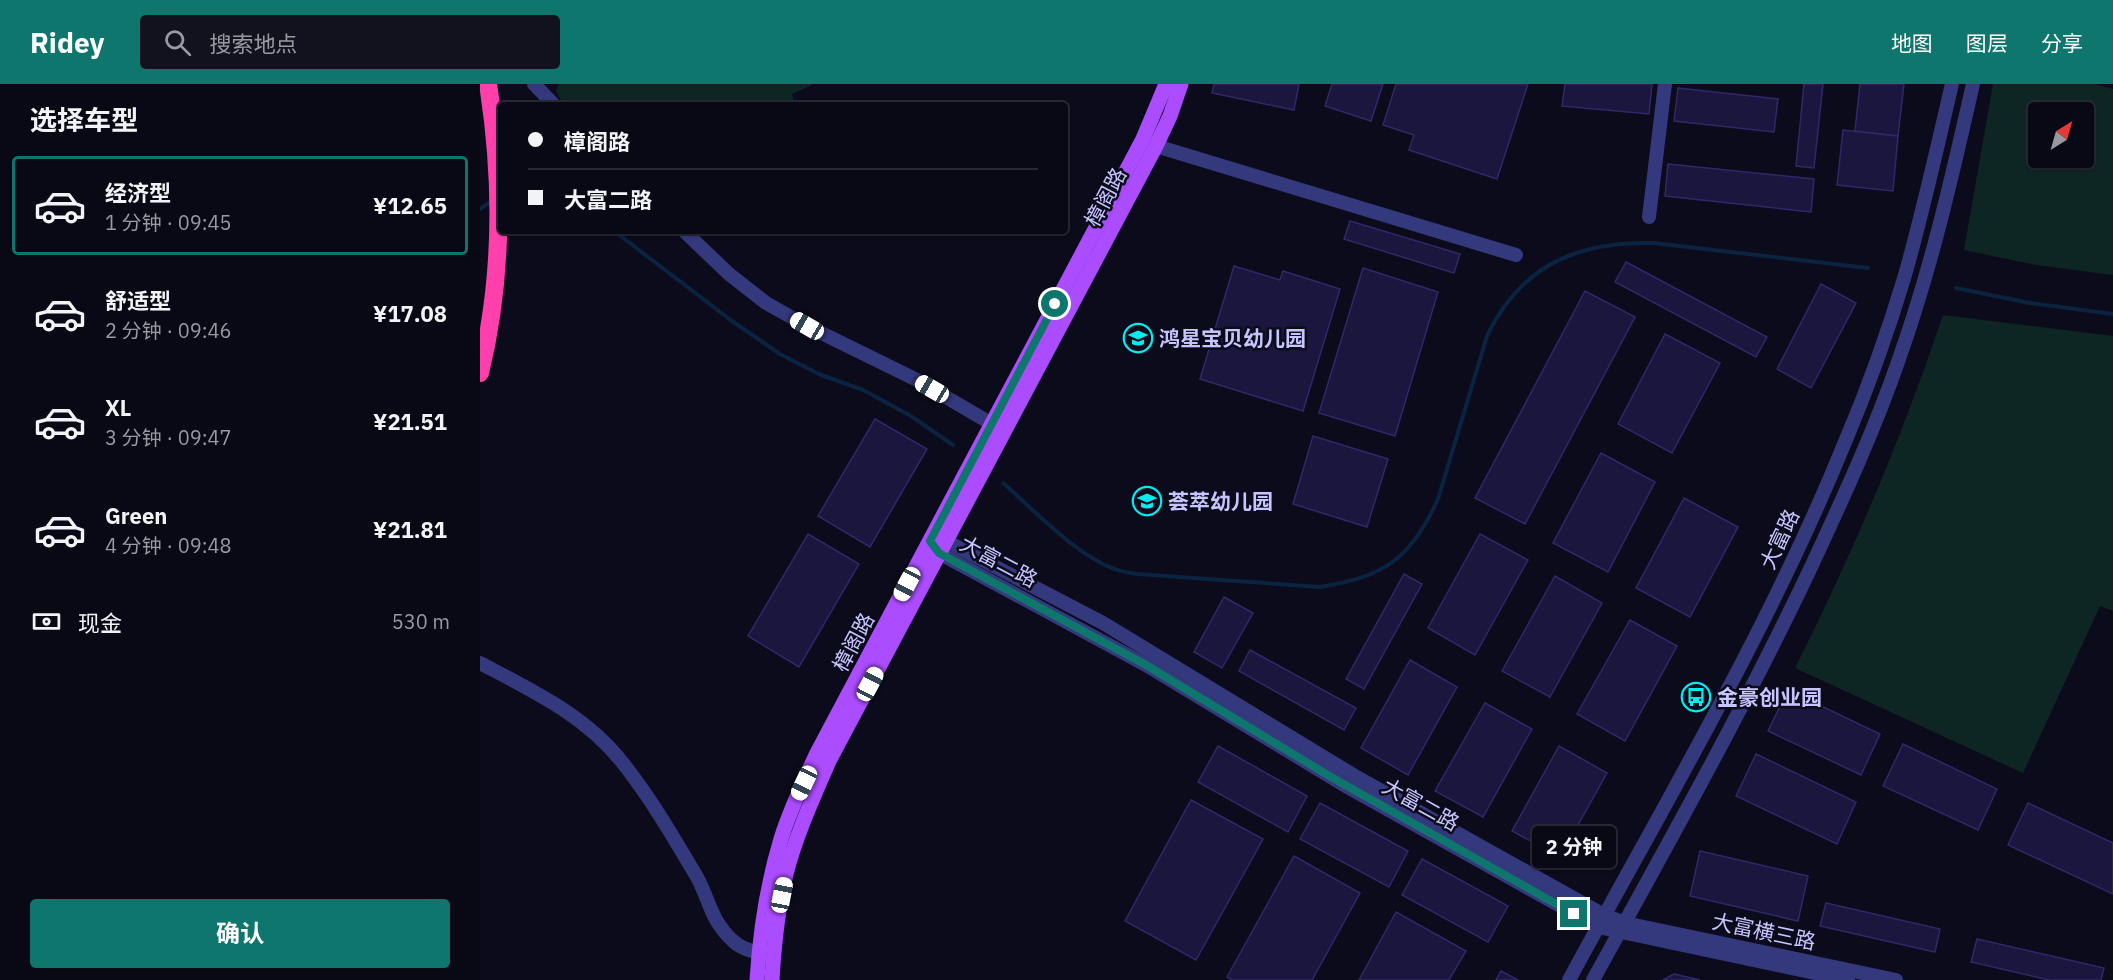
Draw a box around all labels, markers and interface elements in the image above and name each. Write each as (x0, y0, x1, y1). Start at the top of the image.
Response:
search box (140, 15, 560, 69)
text: Ridey (30, 24, 104, 61)
icon: search (161, 26, 194, 59)
text: 搜索地点 (209, 29, 297, 58)
text: 地图 (1891, 29, 1933, 57)
text: 图层 (1966, 29, 2008, 57)
text: 分享 (2041, 29, 2083, 57)
text: 选择车型 (30, 102, 138, 137)
north arrow (2028, 102, 2094, 168)
map controls (2028, 102, 2094, 168)
text: 樟阁路 (564, 127, 630, 156)
street label: 樟阁路 (1078, 163, 1132, 231)
text: 经济型 (105, 178, 171, 207)
icon: car (33, 179, 87, 233)
text: 大富二路 (564, 185, 652, 214)
text: ¥12.65 (373, 191, 447, 220)
text: 1 分钟 · 09:45 (105, 209, 232, 236)
text: 舒适型 (105, 286, 171, 315)
icon: car (33, 287, 87, 341)
route start (1041, 290, 1068, 317)
text: ¥17.08 (373, 299, 447, 328)
car (787, 309, 827, 343)
text: 2 分钟 · 09:46 (105, 317, 232, 344)
school or university icon: 鸿星宝贝幼儿园 (1122, 322, 1154, 354)
place label: 鸿星宝贝幼儿园 (1159, 324, 1306, 352)
car (912, 372, 952, 406)
text: XL (105, 393, 131, 422)
icon: car (33, 395, 87, 449)
text: ¥21.51 (373, 407, 447, 436)
text: 3 分钟 · 09:47 (105, 424, 232, 451)
school or university icon: 荟萃幼儿园 (1131, 485, 1163, 517)
place label: 荟萃幼儿园 (1168, 487, 1273, 515)
text: Green (105, 501, 167, 530)
icon: car (33, 503, 87, 557)
street label: 大富路 (1753, 505, 1805, 573)
text: ¥21.81 (373, 515, 447, 544)
street label: 大富二路 (955, 529, 1043, 593)
text: 4 分钟 · 09:48 (105, 532, 232, 559)
car (891, 564, 923, 604)
icon: cash (30, 605, 63, 638)
text: 现金 (78, 608, 122, 637)
text: 530 m (392, 608, 450, 635)
street label: 樟阁路 (826, 608, 880, 676)
car (854, 664, 886, 704)
bus stop icon: 金豪创业园 (1680, 681, 1712, 713)
place label: 金豪创业园 (1717, 683, 1822, 711)
car (788, 763, 820, 803)
street label: 大富二路 (1377, 771, 1465, 837)
callout: 2 分钟 (1532, 827, 1616, 869)
text: 2 分钟 (1546, 833, 1602, 860)
car (770, 876, 794, 914)
button: 确认 (30, 899, 450, 968)
route end (1560, 900, 1587, 927)
street label: 大富横三路 (1710, 906, 1818, 956)

